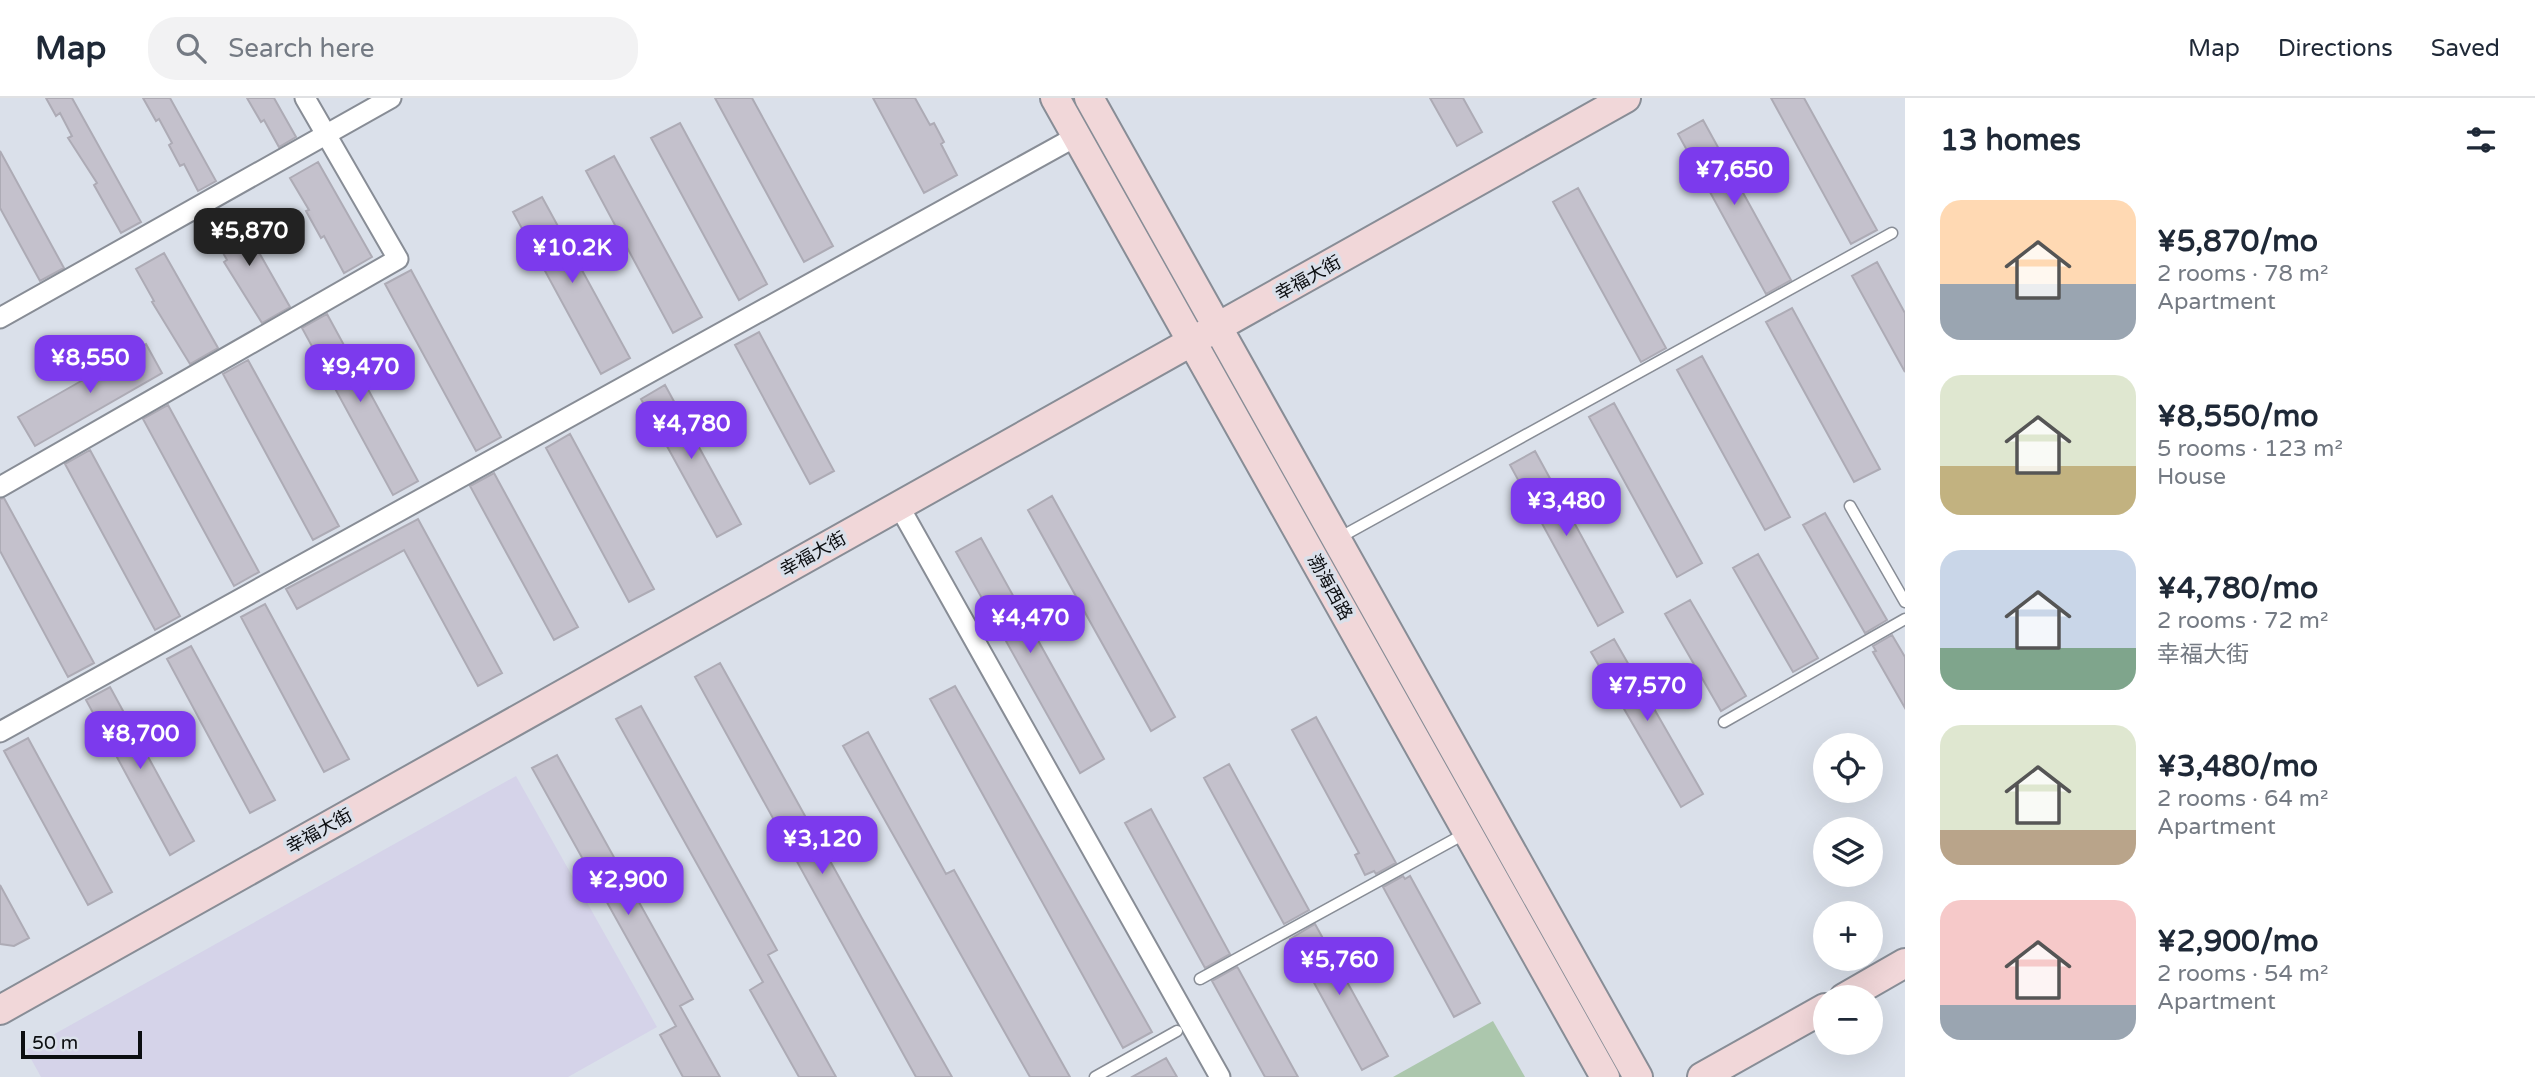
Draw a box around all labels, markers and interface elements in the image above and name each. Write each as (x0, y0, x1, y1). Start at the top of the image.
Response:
search box (148, 17, 638, 80)
text: Map (35, 29, 106, 68)
icon: search (172, 29, 210, 67)
text: Search here (228, 33, 374, 64)
text: Map (2188, 34, 2240, 63)
text: Directions (2278, 34, 2393, 63)
text: Saved (2431, 34, 2500, 63)
icon: filters (2462, 121, 2500, 159)
text: 13 homes (1940, 122, 2081, 159)
pin: ¥7,650 (1677, 148, 1791, 207)
text: ¥7,650 (1695, 156, 1773, 184)
pin: ¥5,870 (192, 208, 306, 268)
text: ¥5,870 (210, 217, 288, 245)
text: ¥5,870/mo (2157, 223, 2318, 260)
pin: ¥10.2K (515, 226, 629, 285)
icon: home (1996, 228, 2080, 312)
text: ¥10.2K (532, 234, 612, 262)
street label: 幸福大街 (1271, 251, 1345, 305)
text: 2 rooms · 78 m² (2157, 260, 2328, 288)
text: Apartment (2157, 288, 2276, 316)
pin: ¥8,550 (33, 336, 147, 395)
text: ¥8,550 (51, 344, 129, 372)
pin: ¥9,470 (303, 344, 417, 404)
text: ¥9,470 (321, 353, 399, 381)
text: ¥8,550/mo (2157, 398, 2319, 435)
pin: ¥4,780 (634, 402, 748, 461)
icon: home (1996, 403, 2080, 487)
text: ¥4,780 (652, 410, 730, 438)
text: 5 rooms · 123 m² (2157, 435, 2343, 463)
text: House (2157, 463, 2226, 491)
pin: ¥3,480 (1509, 478, 1623, 538)
text: ¥3,480 (1527, 487, 1605, 515)
street label: 幸福大街 (776, 527, 850, 581)
street label: 渤海西路 (1303, 550, 1357, 624)
text: ¥4,780/mo (2157, 570, 2318, 607)
icon: home (1996, 578, 2080, 662)
pin: ¥4,470 (973, 596, 1087, 655)
text: ¥4,470 (991, 604, 1069, 632)
text: 2 rooms · 72 m² (2157, 607, 2328, 635)
text: 幸福大街 (2157, 641, 2249, 669)
pin: ¥7,570 (1590, 664, 1704, 723)
text: ¥7,570 (1608, 672, 1686, 700)
pin: ¥8,700 (83, 712, 197, 771)
text: ¥8,700 (101, 720, 179, 748)
map controls (1813, 733, 1883, 1055)
button: locate (1813, 733, 1883, 803)
text: ¥3,480/mo (2157, 748, 2318, 785)
icon: home (1996, 753, 2080, 837)
text: 2 rooms · 64 m² (2157, 785, 2328, 813)
street label: 幸福大街 (282, 804, 356, 858)
text: Apartment (2157, 813, 2276, 841)
pin: ¥3,120 (765, 816, 879, 876)
button: layers (1813, 817, 1883, 887)
text: ¥3,120 (783, 825, 861, 853)
pin: ¥2,900 (571, 858, 685, 917)
text: ¥2,900 (589, 866, 667, 894)
button: + (1813, 901, 1883, 971)
text: ¥2,900/mo (2157, 923, 2319, 960)
icon: home (1996, 928, 2080, 1012)
pin: ¥5,760 (1282, 937, 1396, 997)
text: ¥5,760 (1300, 946, 1378, 974)
text: 2 rooms · 54 m² (2157, 960, 2328, 988)
button: − (1813, 985, 1883, 1055)
text: Apartment (2157, 988, 2276, 1016)
scale bar (21, 1028, 142, 1060)
text: 50 m (32, 1032, 78, 1054)

